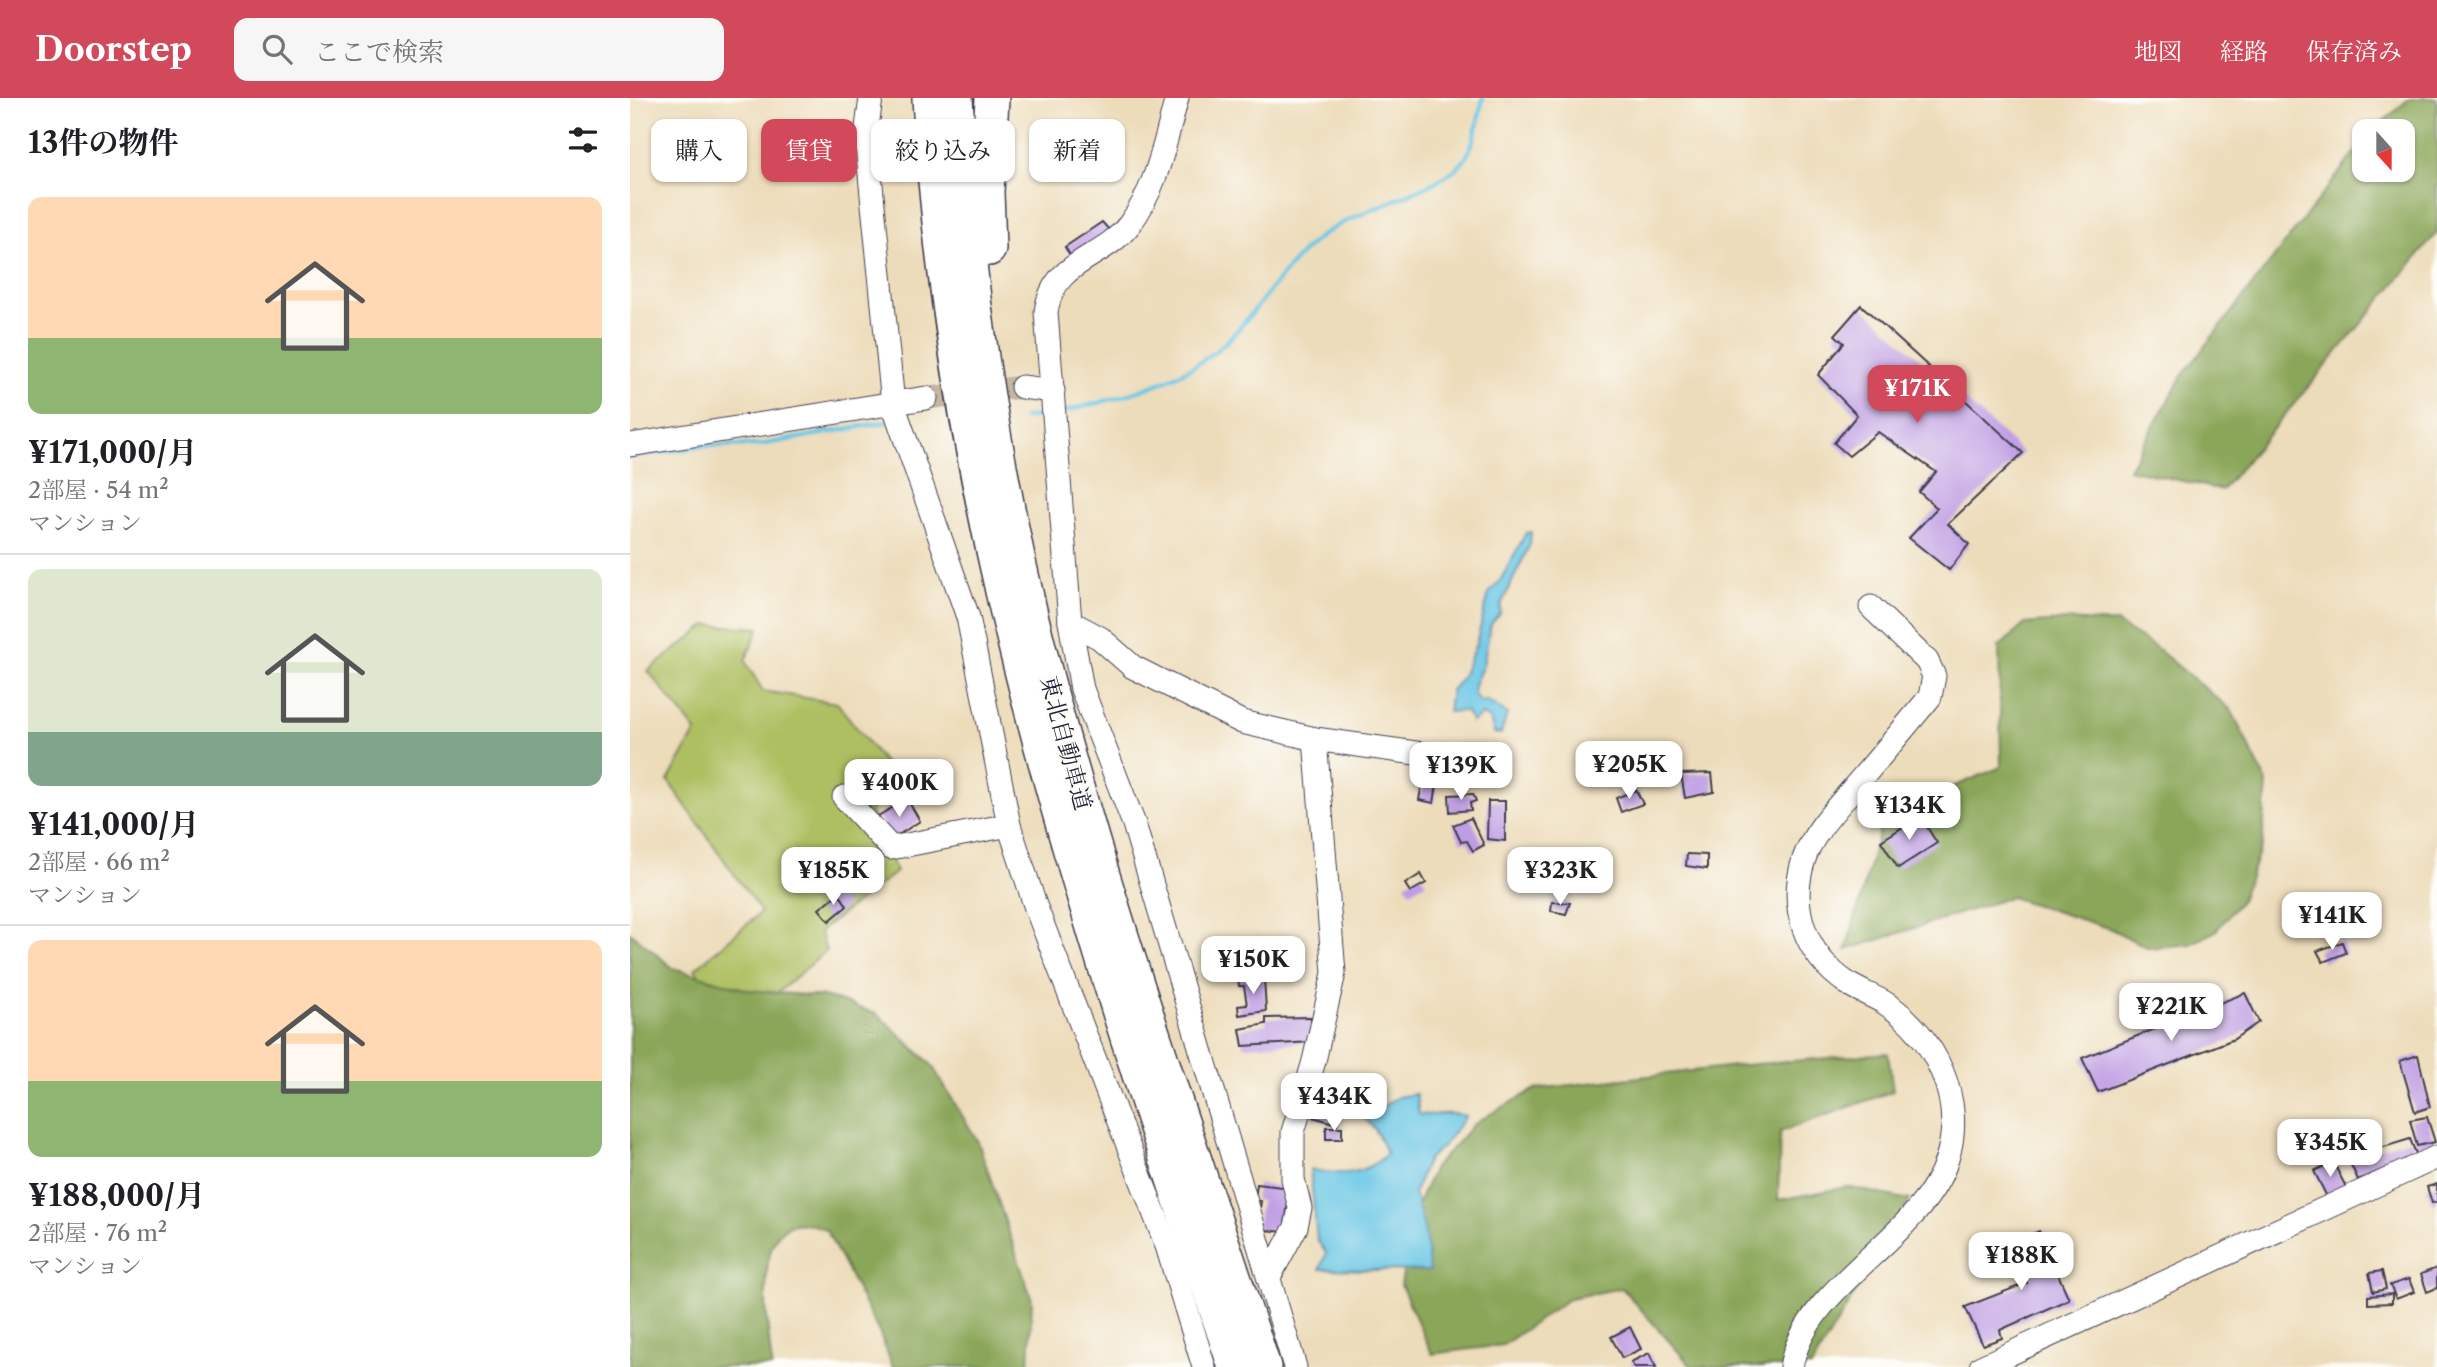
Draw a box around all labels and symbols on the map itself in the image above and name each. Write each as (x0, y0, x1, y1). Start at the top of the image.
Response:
north arrow (2352, 119, 2415, 182)
pin: ¥171K (1868, 366, 1966, 425)
street label: 東北自動車道 (1035, 673, 1097, 813)
pin: ¥139K (1412, 742, 1510, 802)
pin: ¥205K (1580, 742, 1678, 801)
pin: ¥400K (850, 760, 948, 819)
pin: ¥134K (1860, 782, 1958, 842)
pin: ¥185K (784, 848, 882, 907)
pin: ¥323K (1511, 848, 1609, 907)
pin: ¥141K (2283, 892, 2381, 952)
pin: ¥150K (1204, 936, 1302, 996)
pin: ¥221K (2122, 984, 2220, 1043)
pin: ¥434K (1285, 1074, 1383, 1133)
pin: ¥345K (2281, 1119, 2379, 1179)
pin: ¥188K (1972, 1232, 2070, 1292)

